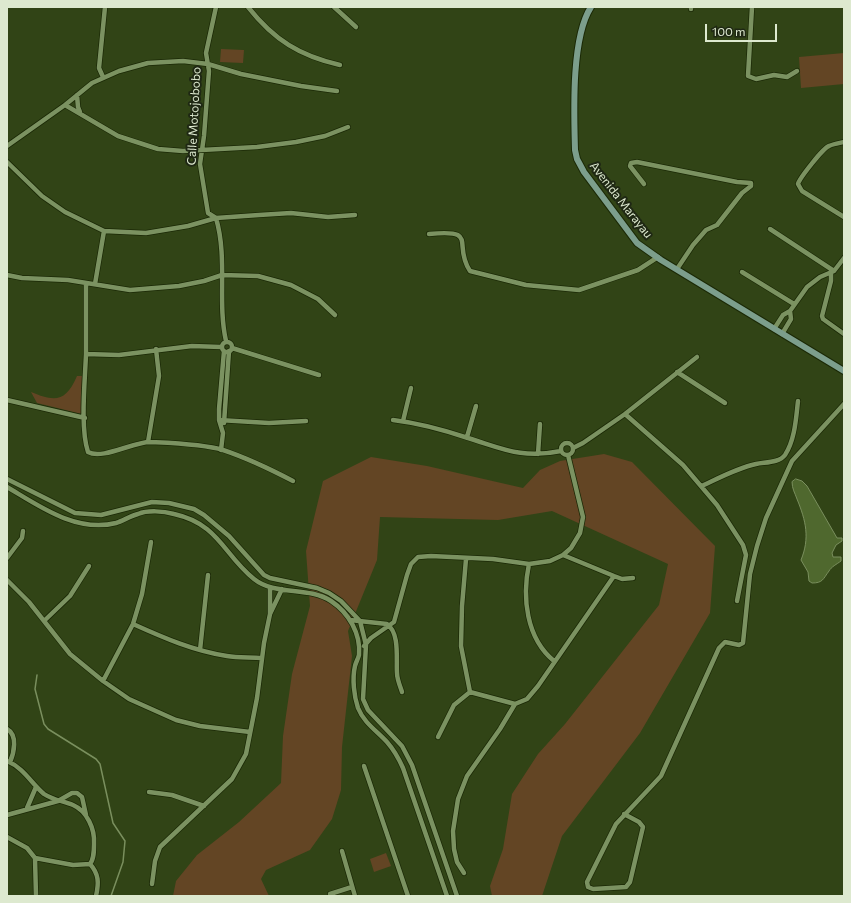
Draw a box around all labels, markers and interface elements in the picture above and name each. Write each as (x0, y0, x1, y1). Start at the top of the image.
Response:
scale bar (707, 16, 779, 42)
text: 100 m (712, 24, 746, 38)
street label: Calle Motojobobo (184, 66, 204, 166)
street label: Avenida Marayau (587, 159, 655, 241)

